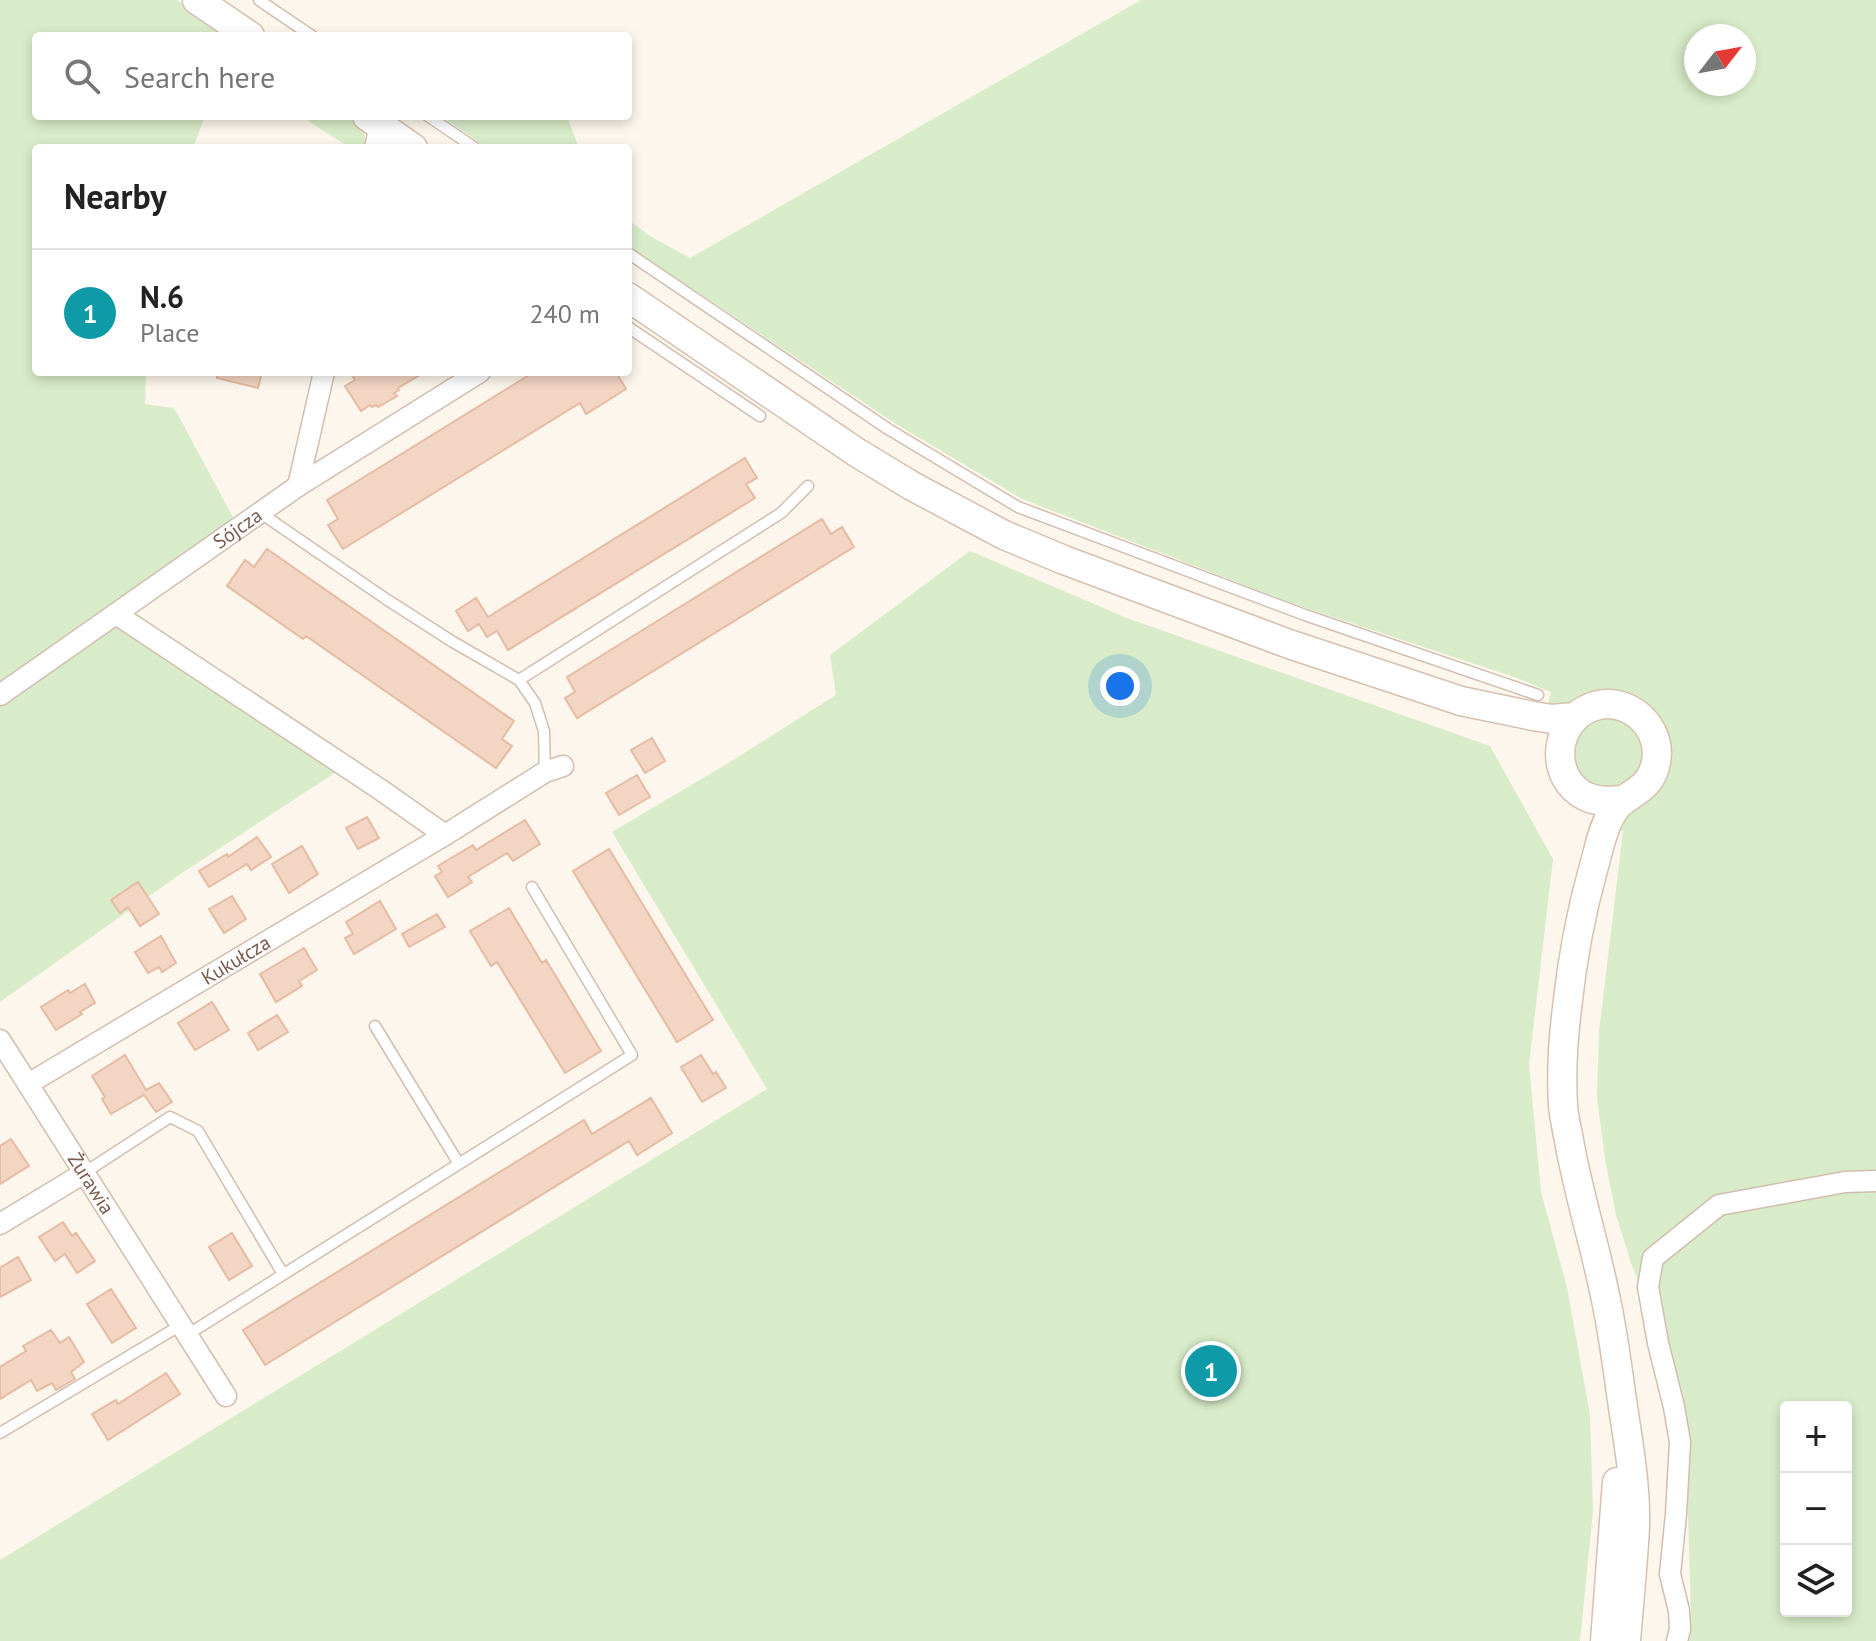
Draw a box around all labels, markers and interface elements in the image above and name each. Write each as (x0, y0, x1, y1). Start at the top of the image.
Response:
north arrow (1684, 24, 1756, 96)
search box (32, 32, 632, 120)
icon: search (60, 54, 104, 98)
text: Search here (124, 57, 275, 96)
text: Nearby (64, 174, 166, 218)
text: N.6 (140, 277, 184, 316)
text: 1 (83, 297, 97, 330)
text: 240 m (529, 297, 600, 330)
text: Place (140, 316, 199, 349)
street label: Sójcza (208, 502, 267, 555)
your location (1100, 666, 1140, 706)
street label: Kukułcza (196, 929, 275, 991)
street label: Żurawia (62, 1148, 120, 1219)
pin: 1 (1185, 1341, 1237, 1401)
map controls (1780, 1401, 1852, 1617)
button: + (1780, 1401, 1852, 1473)
button: − (1780, 1473, 1852, 1545)
button: layers (1780, 1545, 1852, 1617)

